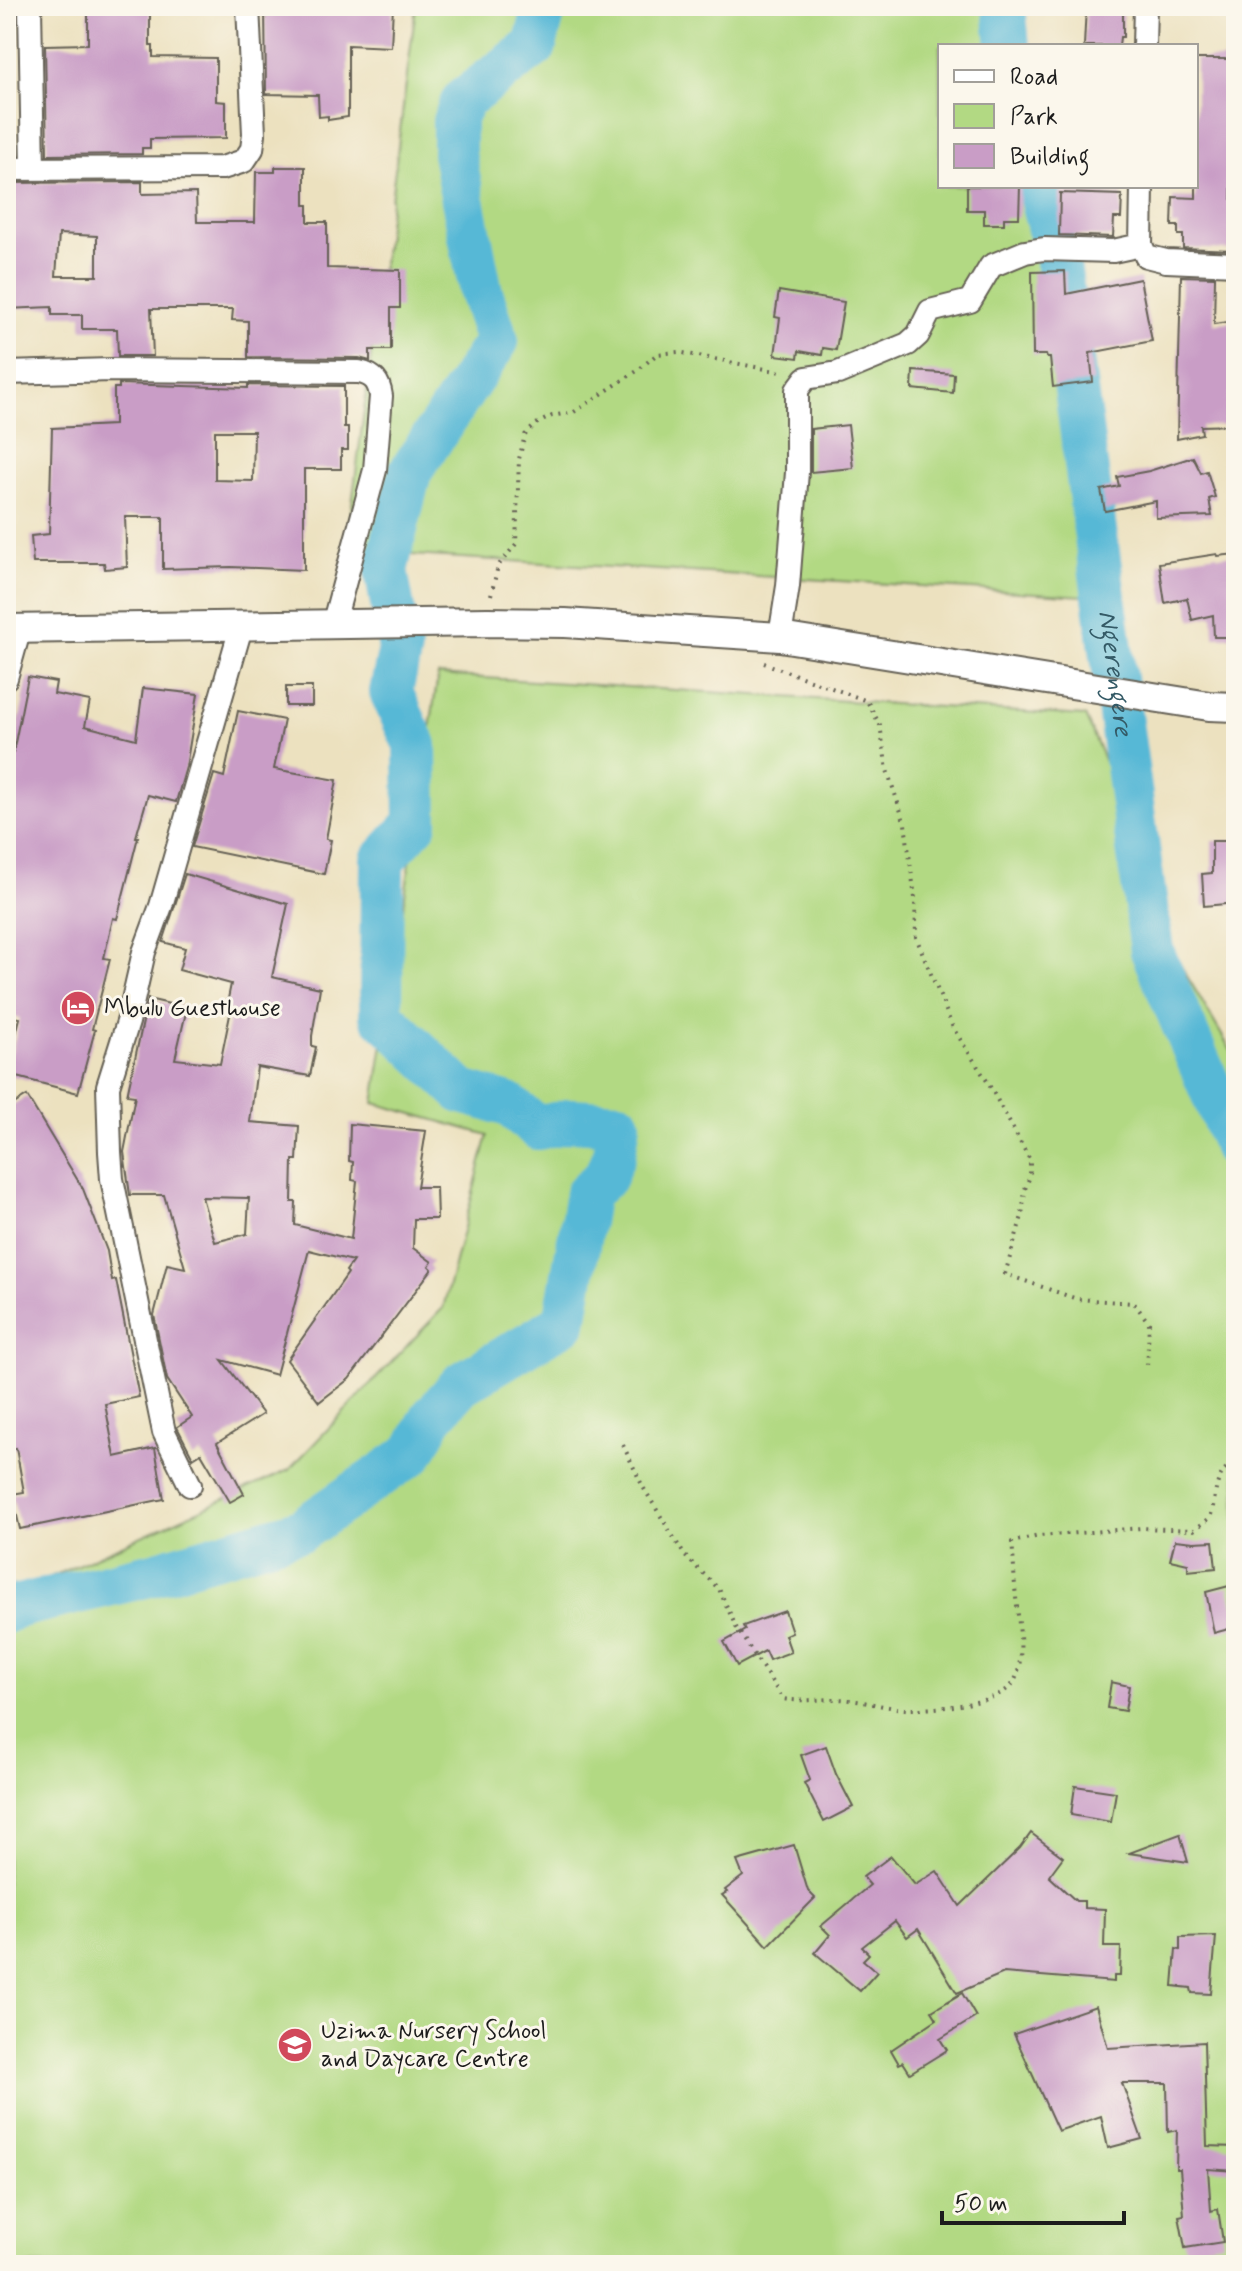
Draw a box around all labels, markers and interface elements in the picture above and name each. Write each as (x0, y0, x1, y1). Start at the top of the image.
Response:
legend (938, 44, 1198, 188)
text: Road (1010, 62, 1058, 93)
text: Park (1010, 102, 1058, 133)
text: Building (1010, 142, 1090, 176)
water label: Ngerengere (1088, 608, 1140, 740)
hotel icon: Mbulu Guesthouse (59, 989, 97, 1027)
place label: Mbulu Guesthouse (104, 993, 281, 1024)
place label: Uzima Nursery School and Daycare Centre (321, 2016, 546, 2075)
school or university icon: Uzima Nursery School and Daycare Centre (276, 2026, 314, 2064)
scale bar (942, 2175, 1124, 2225)
text: 50 m (954, 2189, 1008, 2220)

